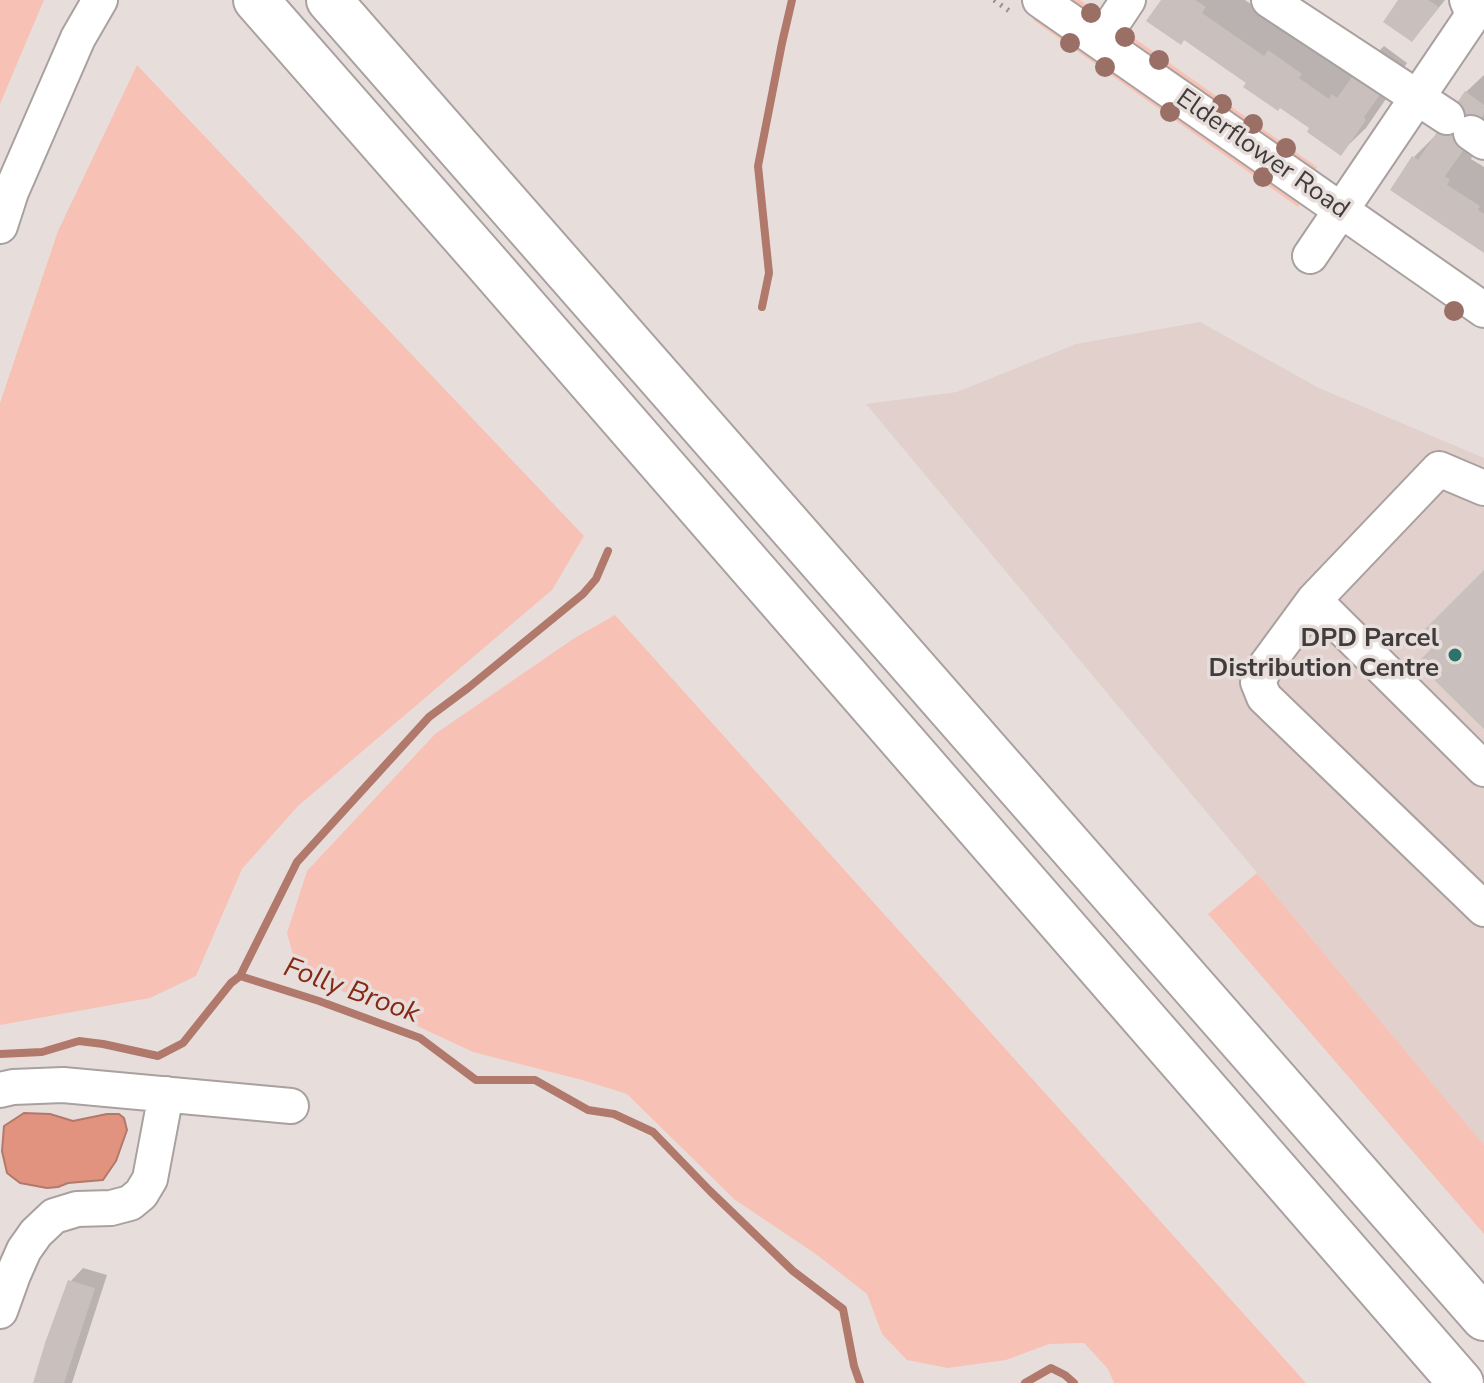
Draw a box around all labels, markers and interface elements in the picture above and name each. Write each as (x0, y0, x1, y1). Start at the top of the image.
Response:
street label: Elderflower Road (1169, 84, 1355, 226)
place label: DPD Parcel Distribution Centre (1209, 624, 1439, 686)
marker: DPD Parcel Distribution Centre (1446, 646, 1464, 664)
water label: Folly Brook (278, 952, 424, 1032)

